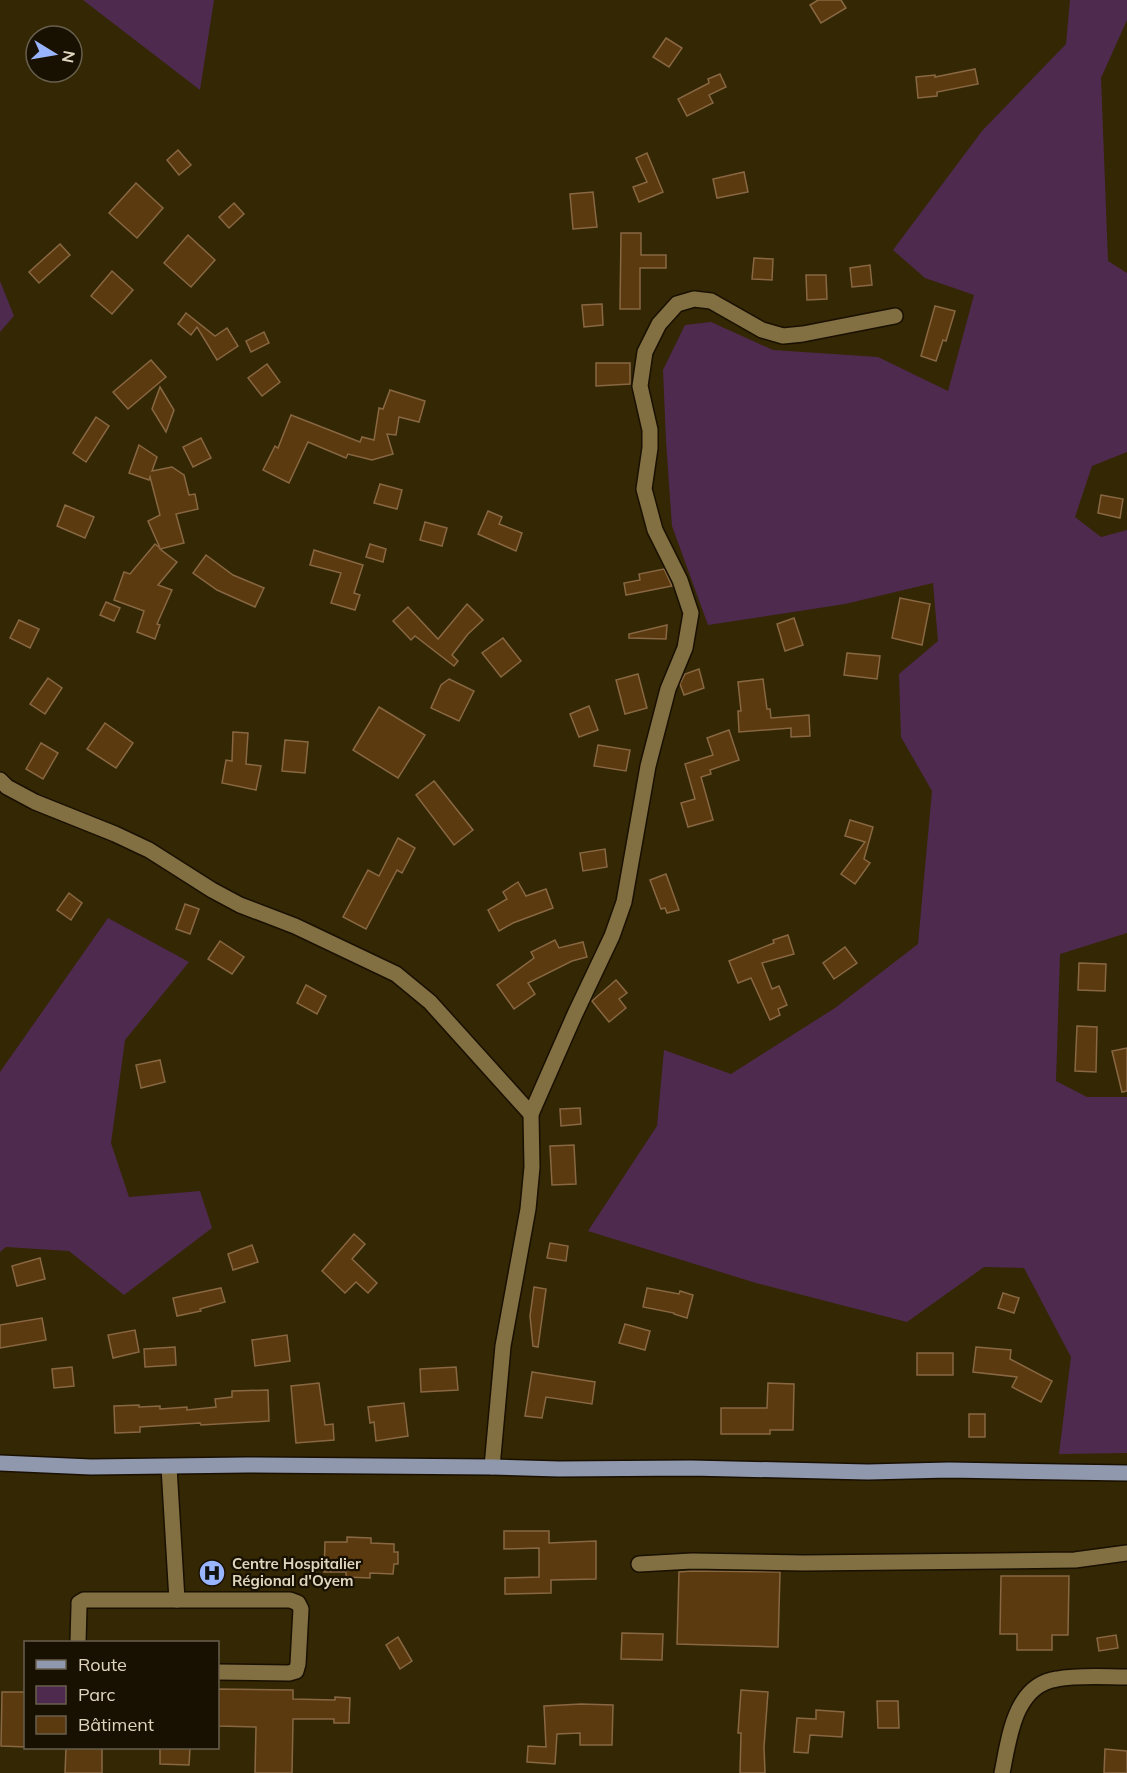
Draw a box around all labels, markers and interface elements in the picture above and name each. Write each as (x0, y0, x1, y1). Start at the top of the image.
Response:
north arrow (24, 24, 84, 84)
text: N (58, 49, 80, 65)
place label: Centre Hospitalier Régional d'Oyem (232, 1554, 361, 1590)
hospital icon: Centre Hospitalier Régional d'Oyem (197, 1558, 227, 1588)
legend (24, 1641, 219, 1749)
text: Route (78, 1653, 127, 1676)
text: Parc (78, 1683, 116, 1706)
text: Bâtiment (78, 1713, 154, 1736)

